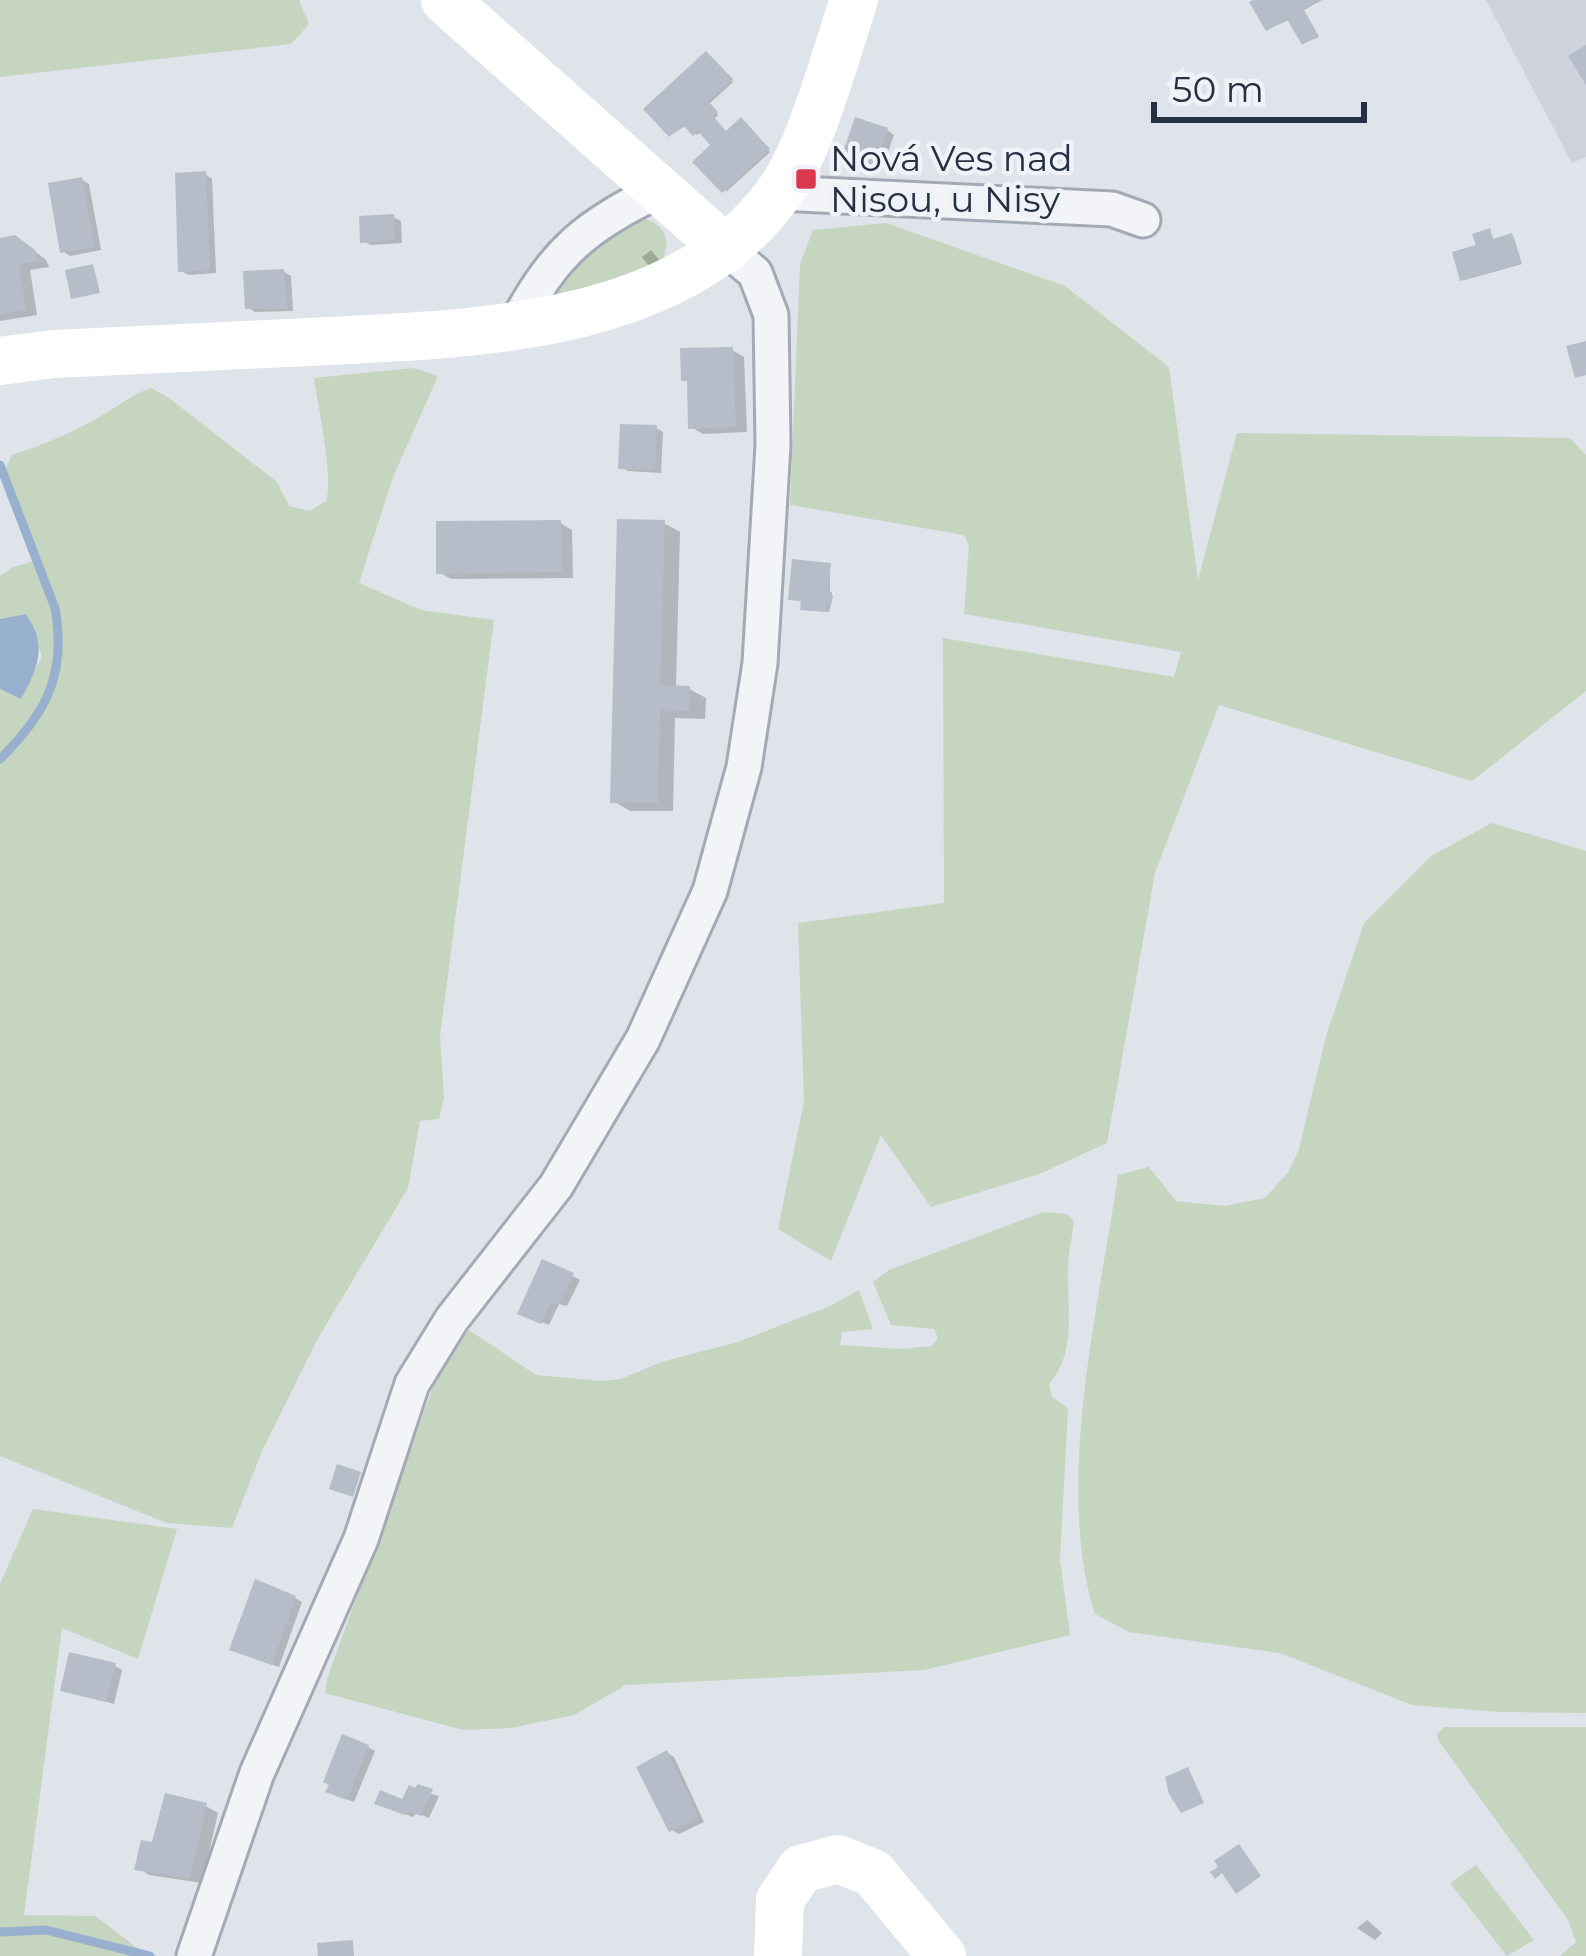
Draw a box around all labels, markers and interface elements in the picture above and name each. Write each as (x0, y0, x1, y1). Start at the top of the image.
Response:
scale bar (1154, 48, 1364, 122)
text: 50 m (1172, 67, 1264, 111)
place label: Nová Ves nad Nisou, u Nisy (830, 136, 1073, 221)
marker: Nová Ves nad Nisou, u Nisy (793, 166, 819, 192)

